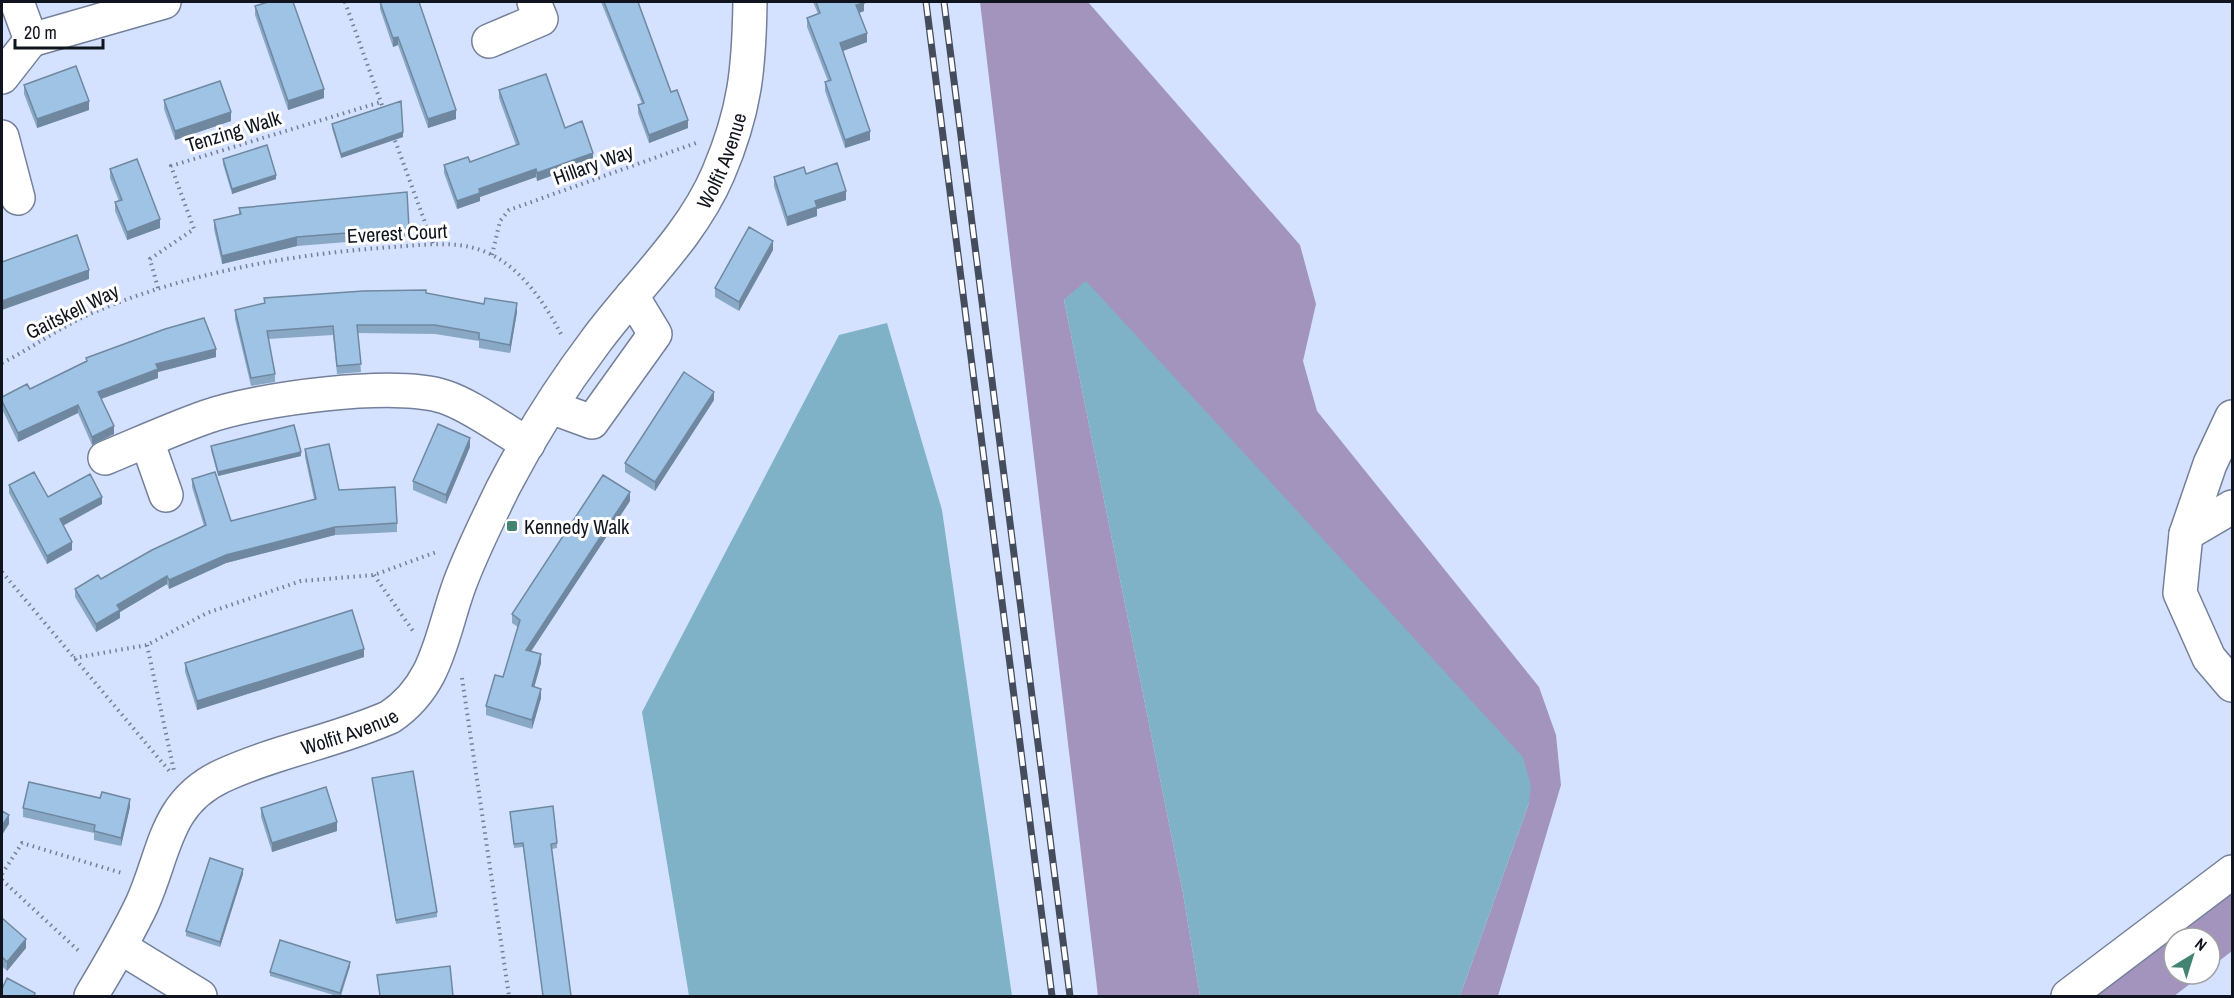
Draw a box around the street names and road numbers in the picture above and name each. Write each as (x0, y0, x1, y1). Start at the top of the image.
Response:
street label: Tenzing Walk (182, 104, 284, 158)
street label: Wolfit Avenue (690, 110, 752, 213)
street label: Hillary Way (549, 137, 637, 191)
street label: Everest Court (346, 217, 448, 249)
street label: Gaitskell Way (21, 276, 124, 345)
street label: Wolfit Avenue (297, 702, 403, 760)

